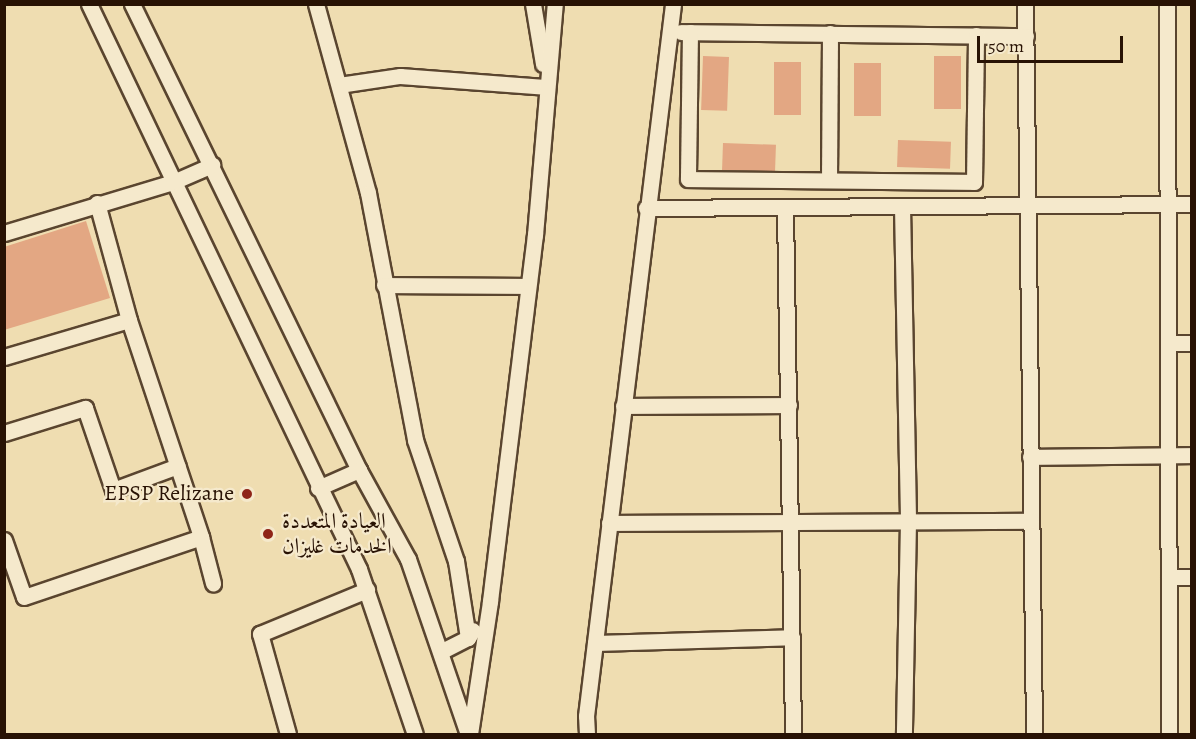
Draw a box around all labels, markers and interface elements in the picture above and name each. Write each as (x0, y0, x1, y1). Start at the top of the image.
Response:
scale bar (980, 24, 1126, 62)
text: 50 m (988, 34, 1024, 58)
place label: EPSP Relizane (104, 481, 234, 507)
marker: EPSP Relizane (238, 485, 256, 503)
place label: العيادة المتعددة الخدمات غليزان (282, 508, 392, 560)
marker: العيادة المتعددة الخدمات غليزان (259, 525, 277, 543)

